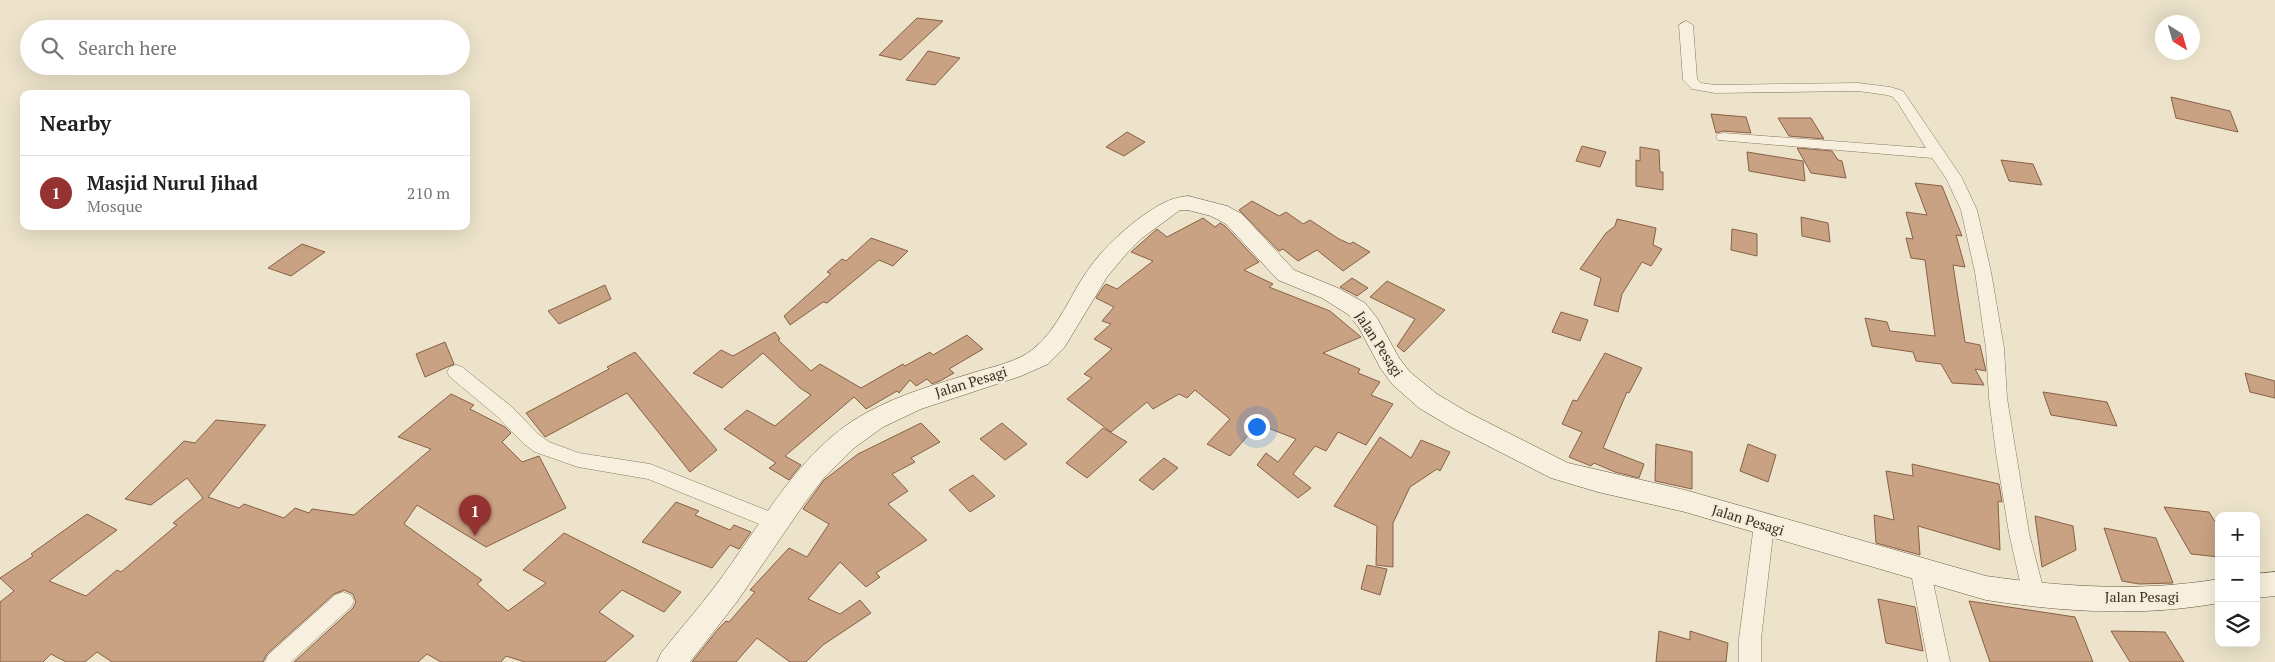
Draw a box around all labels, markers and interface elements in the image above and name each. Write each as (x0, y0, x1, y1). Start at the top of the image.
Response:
north arrow (2155, 15, 2200, 60)
search box (20, 20, 470, 75)
icon: search (38, 34, 66, 62)
text: Search here (78, 35, 177, 60)
text: Nearby (40, 109, 111, 137)
text: Masjid Nurul Jihad (87, 170, 258, 195)
text: 1 (51, 182, 61, 204)
text: 210 m (407, 182, 450, 204)
text: Mosque (87, 195, 143, 217)
street label: Jalan Pesagi (1351, 307, 1408, 380)
street label: Jalan Pesagi (932, 362, 1009, 402)
your location (1244, 414, 1270, 440)
pin: 1 (459, 495, 491, 536)
street label: Jalan Pesagi (1710, 500, 1787, 540)
map controls (2215, 512, 2260, 647)
button: + (2215, 512, 2260, 557)
button: − (2215, 557, 2260, 602)
street label: Jalan Pesagi (2105, 587, 2179, 606)
button: layers (2215, 602, 2260, 647)

